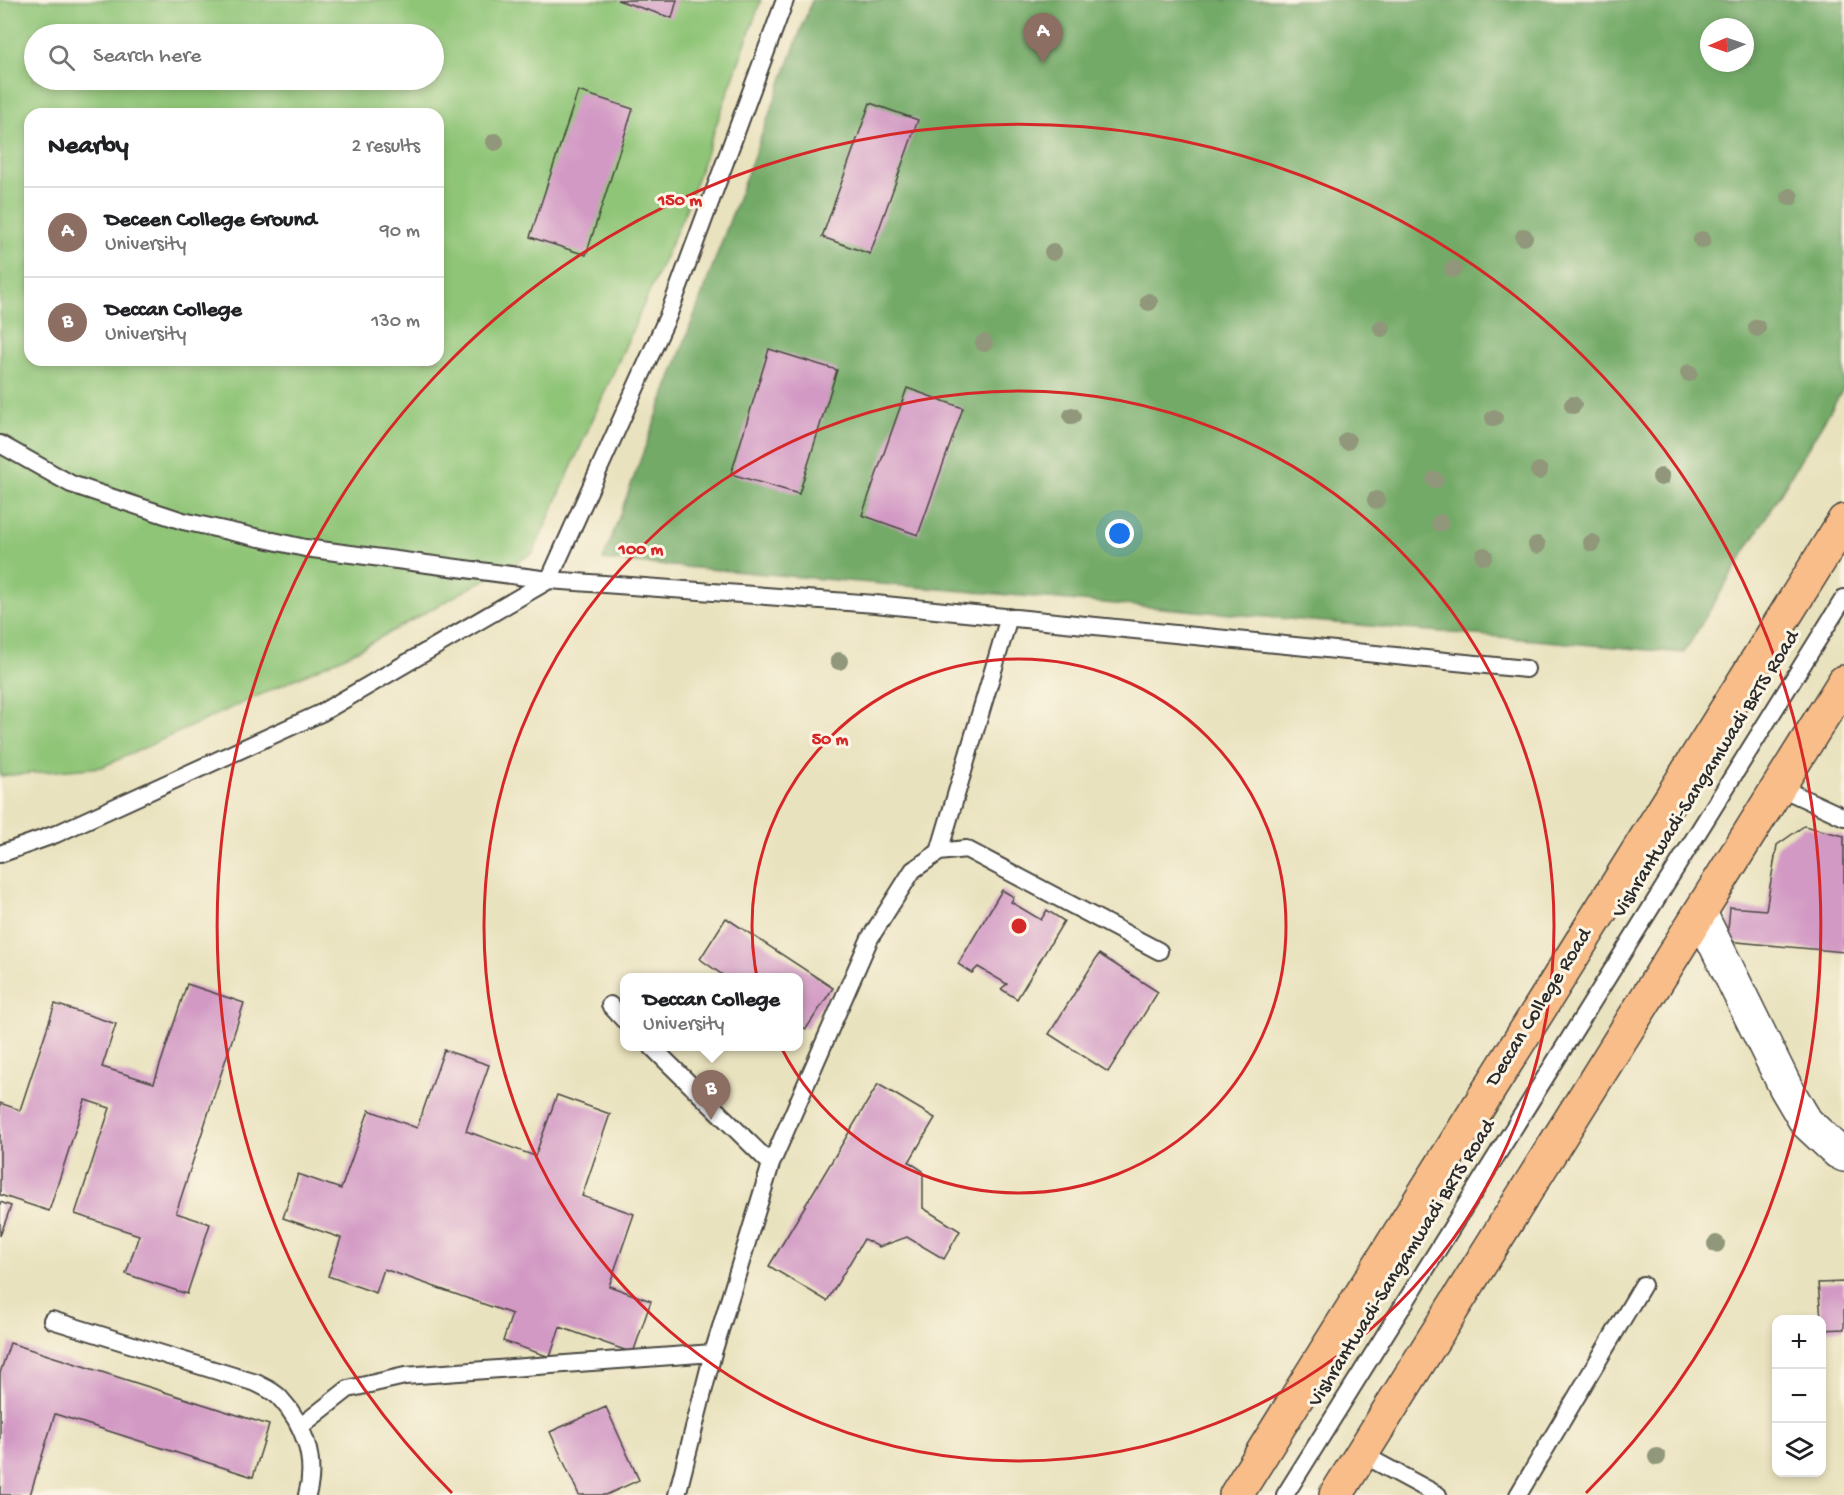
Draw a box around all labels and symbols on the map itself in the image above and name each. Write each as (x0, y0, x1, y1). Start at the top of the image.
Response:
pin: A (1024, 14, 1062, 63)
north arrow (1700, 18, 1754, 72)
text: 150 m (657, 191, 702, 212)
your location (1105, 519, 1134, 548)
text: 100 m (618, 540, 664, 561)
street label: Vishrantwadi-Sangamwadi BRTS Road (1607, 625, 1807, 924)
text: 50 m (812, 730, 849, 751)
centre of rings (1009, 916, 1029, 936)
street label: Deccan College Road (1480, 923, 1600, 1093)
pin: B (692, 1070, 730, 1120)
street label: Vishrantwadi-Sangamwadi BRTS Road (1303, 1114, 1503, 1413)

